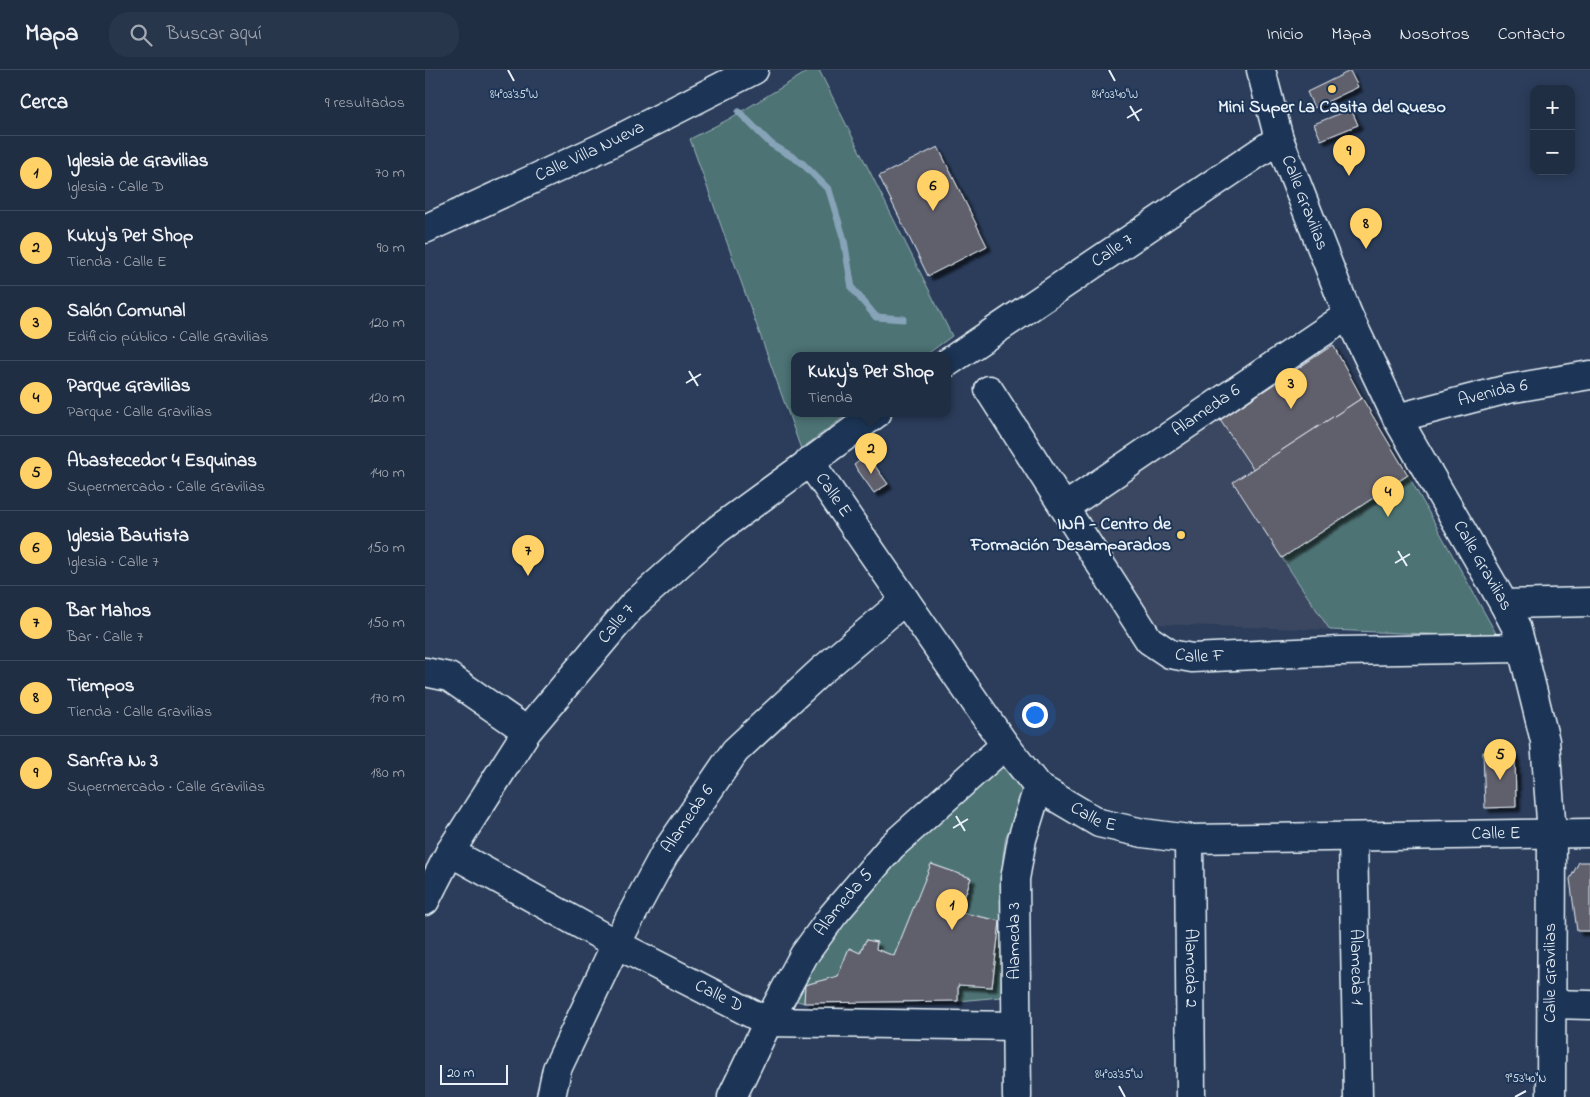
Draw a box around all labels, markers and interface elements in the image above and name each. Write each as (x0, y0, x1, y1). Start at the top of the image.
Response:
search box (109, 12, 459, 57)
text: Mapa (25, 17, 79, 52)
icon: search (127, 21, 155, 49)
text: Buscar aquí (167, 21, 262, 48)
text: Inicio (1266, 22, 1303, 48)
text: Mapa (1331, 22, 1372, 48)
text: Nosotros (1400, 22, 1470, 48)
text: Contacto (1498, 22, 1565, 48)
marker: Mini Super La Casita del Queso (1326, 83, 1338, 95)
map controls (1530, 85, 1575, 175)
button: + (1530, 85, 1575, 130)
text: 84°03'35"W (490, 86, 538, 104)
text: 84°03'40"W (1092, 86, 1138, 104)
text: Cerca (20, 88, 68, 118)
text: 9 resultados (325, 91, 405, 115)
place label: Mini Super La Casita del Queso (1218, 95, 1446, 121)
street label: Calle Villa Nueva (531, 115, 649, 189)
button: − (1530, 130, 1575, 175)
pin: 9 (1333, 135, 1365, 176)
text: Iglesia de Gravilias (67, 148, 208, 175)
street label: Calle Gravilias (1274, 152, 1334, 254)
text: 1 (33, 161, 39, 185)
text: 70 m (375, 161, 405, 185)
pin: 6 (917, 170, 949, 211)
text: Iglesia · Calle D (67, 175, 164, 199)
pin: 8 (1350, 208, 1382, 249)
text: Kuky's Pet Shop (67, 223, 193, 250)
street label: Calle 7 (1087, 227, 1139, 275)
text: 2 (32, 236, 40, 260)
text: 90 m (377, 236, 405, 260)
text: Tienda · Calle E (67, 250, 167, 274)
text: Salón Comunal (67, 298, 185, 325)
text: 3 (33, 311, 39, 335)
text: 120 m (369, 311, 405, 335)
text: Edificio público · Calle Gravilias (67, 325, 268, 349)
popup (791, 352, 951, 417)
text: Kuky's Pet Shop (808, 359, 934, 386)
pin: 3 (1275, 368, 1307, 409)
text: Parque Gravilias (67, 373, 190, 400)
street label: Avenida 6 (1455, 373, 1530, 415)
street label: Alameda 6 (1167, 378, 1246, 444)
text: 4 (33, 386, 39, 410)
text: 120 m (369, 386, 405, 410)
text: Tienda (808, 386, 853, 410)
text: Parque · Calle Gravilias (67, 400, 212, 424)
pin: 2 (855, 433, 887, 474)
text: Abastecedor 4 Esquinas (67, 448, 257, 475)
text: 5 (31, 461, 41, 485)
text: 140 m (370, 461, 405, 485)
street label: Calle E (808, 468, 858, 523)
text: Supermercado · Calle Gravilias (67, 475, 265, 499)
pin: 4 (1372, 476, 1404, 517)
place label: INA - Centro de Formación Desamparados (970, 512, 1172, 559)
street label: Calle Gravilias (1446, 516, 1518, 615)
text: Iglesia Bautista (67, 523, 189, 550)
marker: INA - Centro de Formación Desamparados (1175, 529, 1187, 541)
pin: 7 (512, 535, 544, 576)
text: 6 (32, 536, 40, 560)
text: 150 m (367, 536, 405, 560)
text: Iglesia · Calle 7 (67, 550, 159, 574)
text: Bar Mahos (67, 598, 151, 625)
street label: Calle 7 (592, 598, 642, 650)
text: 7 (33, 611, 39, 635)
text: 150 m (367, 611, 405, 635)
text: Bar · Calle 7 (67, 625, 143, 649)
street label: Calle F (1173, 642, 1225, 671)
text: Tiempos (67, 673, 134, 700)
text: 8 (33, 686, 39, 710)
text: 170 m (370, 686, 405, 710)
text: Tienda · Calle Gravilias (67, 700, 212, 724)
your location (1022, 702, 1048, 728)
pin: 5 (1484, 739, 1516, 780)
text: Sanfra Nº 3 (67, 748, 158, 775)
text: 9 (34, 761, 38, 785)
text: 180 m (371, 761, 405, 785)
text: Supermercado · Calle Gravilias (67, 775, 265, 799)
street label: Alameda 6 (655, 780, 721, 859)
street label: Calle E (1065, 796, 1119, 840)
street label: Calle E (1471, 821, 1521, 848)
street label: Alameda 5 (808, 864, 880, 942)
pin: 1 (936, 889, 968, 930)
street label: Alameda 3 (1002, 902, 1028, 980)
street label: Calle Gravilias (1538, 923, 1564, 1023)
street label: Alameda 2 (1177, 928, 1203, 1008)
street label: Alameda 1 (1342, 929, 1369, 1005)
street label: Calle D (690, 973, 747, 1020)
scale bar (440, 1062, 507, 1085)
text: 20 m (447, 1063, 474, 1084)
text: 84°03'35"W (1095, 1066, 1143, 1084)
text: 9°53'40"N (1506, 1070, 1546, 1088)

